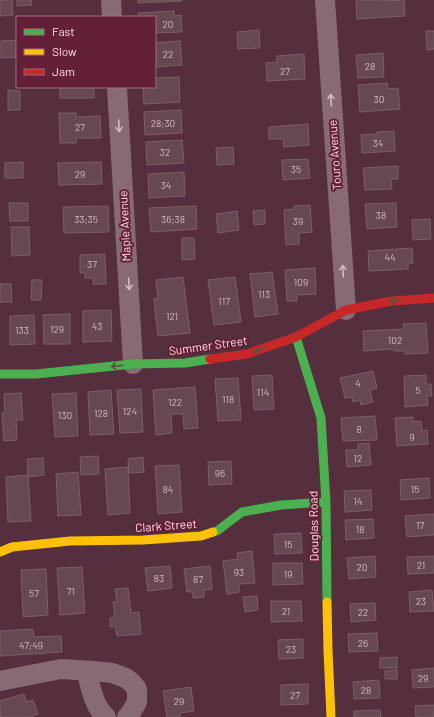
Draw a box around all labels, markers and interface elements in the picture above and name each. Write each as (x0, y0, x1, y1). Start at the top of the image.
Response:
legend (16, 16, 156, 88)
house number: 20 (162, 18, 174, 30)
text: Fast (52, 24, 75, 38)
text: Slow (52, 44, 77, 58)
house number: 22 (163, 48, 173, 60)
house number: 28 (365, 60, 375, 72)
text: Jam (52, 64, 75, 78)
house number: 27 (280, 65, 290, 77)
house number: 30 (374, 93, 384, 105)
one-way arrow (328, 94, 335, 107)
house number: 28;30 (151, 117, 175, 129)
one-way arrow (115, 119, 123, 132)
street label: Touro Avenue (325, 119, 343, 191)
house number: 27 (75, 121, 85, 133)
house number: 34 (373, 137, 383, 149)
house number: 32 (160, 146, 170, 158)
house number: 35 (291, 163, 301, 175)
house number: 29 (75, 168, 85, 180)
house number: 34 (161, 179, 171, 191)
street label: Maple Avenue (115, 190, 133, 262)
house number: 38 (376, 209, 386, 221)
house number: 33;35 (74, 213, 98, 225)
house number: 36;38 (161, 213, 185, 225)
house number: 39 (293, 215, 303, 227)
house number: 44 (384, 251, 396, 263)
house number: 37 (87, 258, 97, 270)
one-way arrow (340, 265, 347, 278)
house number: 109 (294, 276, 308, 288)
one-way arrow (125, 277, 132, 290)
house number: 113 (258, 288, 270, 300)
house number: 117 (218, 295, 230, 307)
one-way arrow (389, 297, 402, 304)
house number: 121 (166, 310, 178, 322)
house number: 43 (92, 320, 102, 332)
house number: 129 (50, 323, 64, 335)
house number: 133 (15, 324, 29, 336)
street label: Summer Street (168, 333, 248, 357)
house number: 102 (388, 334, 402, 346)
one-way arrow (253, 347, 266, 354)
one-way arrow (111, 362, 124, 369)
house number: 4 (355, 377, 361, 389)
house number: 5 (415, 384, 421, 396)
house number: 114 (257, 386, 269, 398)
house number: 118 (222, 393, 234, 405)
house number: 122 (168, 396, 182, 408)
house number: 124 (123, 405, 137, 417)
house number: 128 (94, 407, 108, 419)
house number: 130 (58, 409, 72, 421)
house number: 8 (356, 423, 362, 435)
house number: 9 (409, 431, 415, 443)
house number: 12 (354, 452, 362, 464)
house number: 96 (215, 467, 225, 479)
house number: 84 (163, 483, 173, 495)
house number: 15 (411, 483, 419, 495)
street label: Douglas Road (305, 491, 321, 561)
house number: 14 (353, 495, 363, 507)
street label: Clark Street (135, 516, 197, 534)
house number: 17 (416, 519, 424, 531)
house number: 18 (356, 523, 364, 535)
house number: 15 (284, 538, 292, 550)
house number: 21 (417, 559, 425, 571)
house number: 20 (356, 561, 368, 573)
house number: 93 (234, 566, 244, 578)
house number: 19 (284, 568, 292, 580)
house number: 83 (154, 572, 164, 584)
house number: 87 (193, 573, 203, 585)
house number: 71 (67, 585, 75, 597)
house number: 57 (29, 587, 39, 599)
house number: 23 (416, 595, 426, 607)
house number: 21 (282, 605, 290, 617)
house number: 22 (358, 606, 368, 618)
house number: 26 (358, 637, 368, 649)
house number: 47;49 (19, 639, 43, 651)
house number: 23 (286, 643, 296, 655)
house number: 29 (418, 672, 428, 684)
house number: 28 (361, 684, 371, 696)
house number: 27 (290, 689, 300, 701)
house number: 29 (174, 695, 184, 707)

